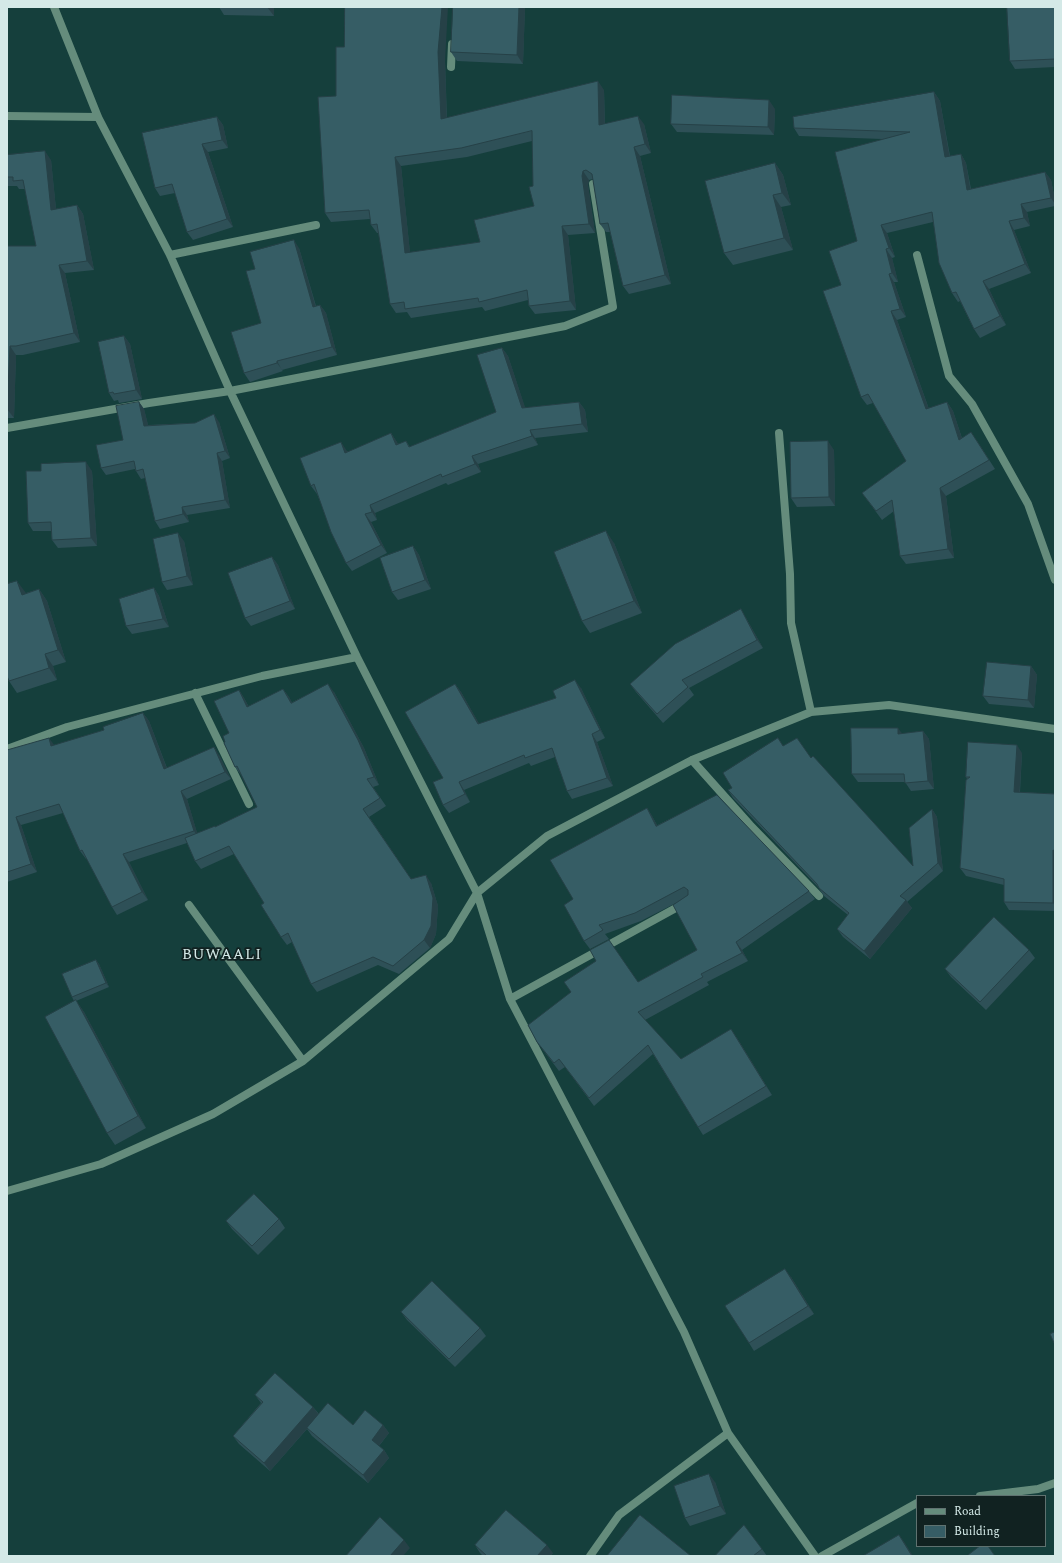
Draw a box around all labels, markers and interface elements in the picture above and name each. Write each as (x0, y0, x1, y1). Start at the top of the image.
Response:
district label: BUWAALI (182, 947, 262, 965)
legend (916, 1495, 1046, 1547)
text: Road (954, 1502, 981, 1521)
text: Building (954, 1522, 1000, 1541)

